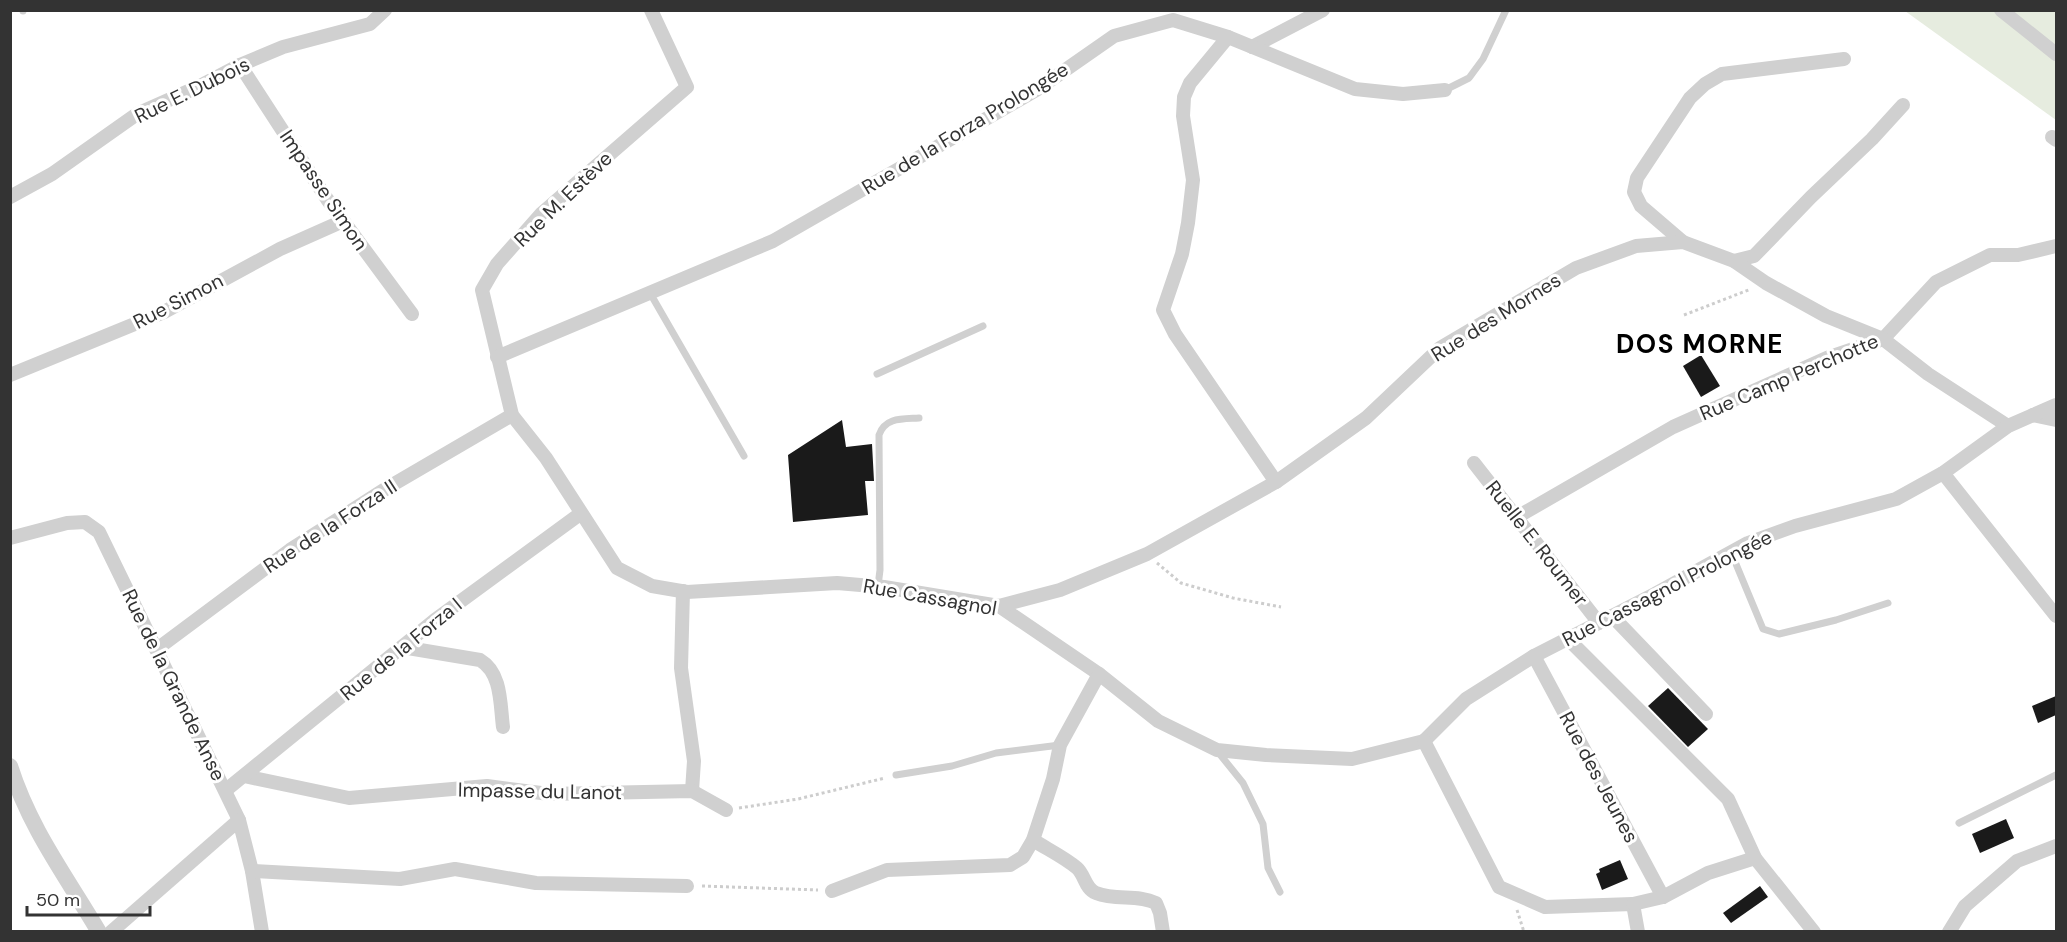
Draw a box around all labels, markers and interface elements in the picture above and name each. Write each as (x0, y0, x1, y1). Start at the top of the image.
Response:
street label: Rue E. Dubois (130, 51, 254, 129)
street label: Rue de la Forza Prolongée (857, 56, 1073, 200)
street label: Impasse Simon (274, 125, 374, 255)
street label: Rue M. Estève (508, 146, 618, 252)
street label: Rue Simon (129, 267, 227, 335)
street label: Rue des Mornes (1426, 267, 1566, 367)
district label: DOS MORNE (1616, 327, 1784, 361)
street label: Rue Camp Perchotte (1696, 328, 1882, 426)
street label: Rue de la Forza II (258, 473, 402, 579)
street label: Ruelle E. Roumer (1480, 475, 1594, 611)
street label: Rue Cassagnol Prolongée (1558, 524, 1776, 652)
street label: Rue Cassagnol (861, 572, 999, 622)
street label: Rue de la Grande Anse (116, 585, 232, 785)
street label: Rue de la Forza I (335, 592, 467, 706)
street label: Rue des Jeunes (1553, 707, 1645, 847)
street label: Impasse du Lanot (458, 777, 622, 805)
scale bar (27, 879, 150, 917)
text: 50 m (36, 888, 80, 912)

